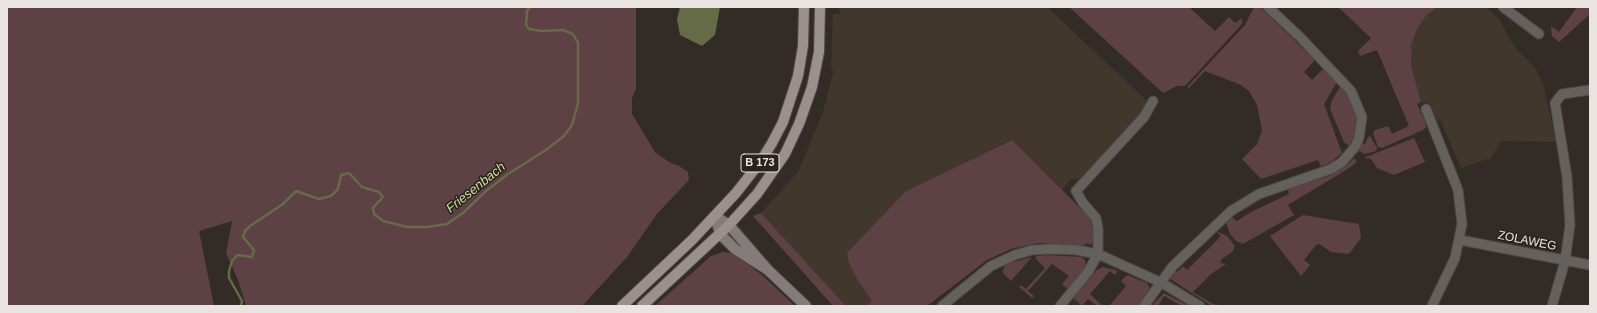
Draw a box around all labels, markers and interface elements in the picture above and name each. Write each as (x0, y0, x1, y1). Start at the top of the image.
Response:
road number: B 173 (741, 154, 779, 172)
water label: Friesenbach (443, 159, 509, 217)
street label: ZOLAWEG (1496, 228, 1558, 254)

